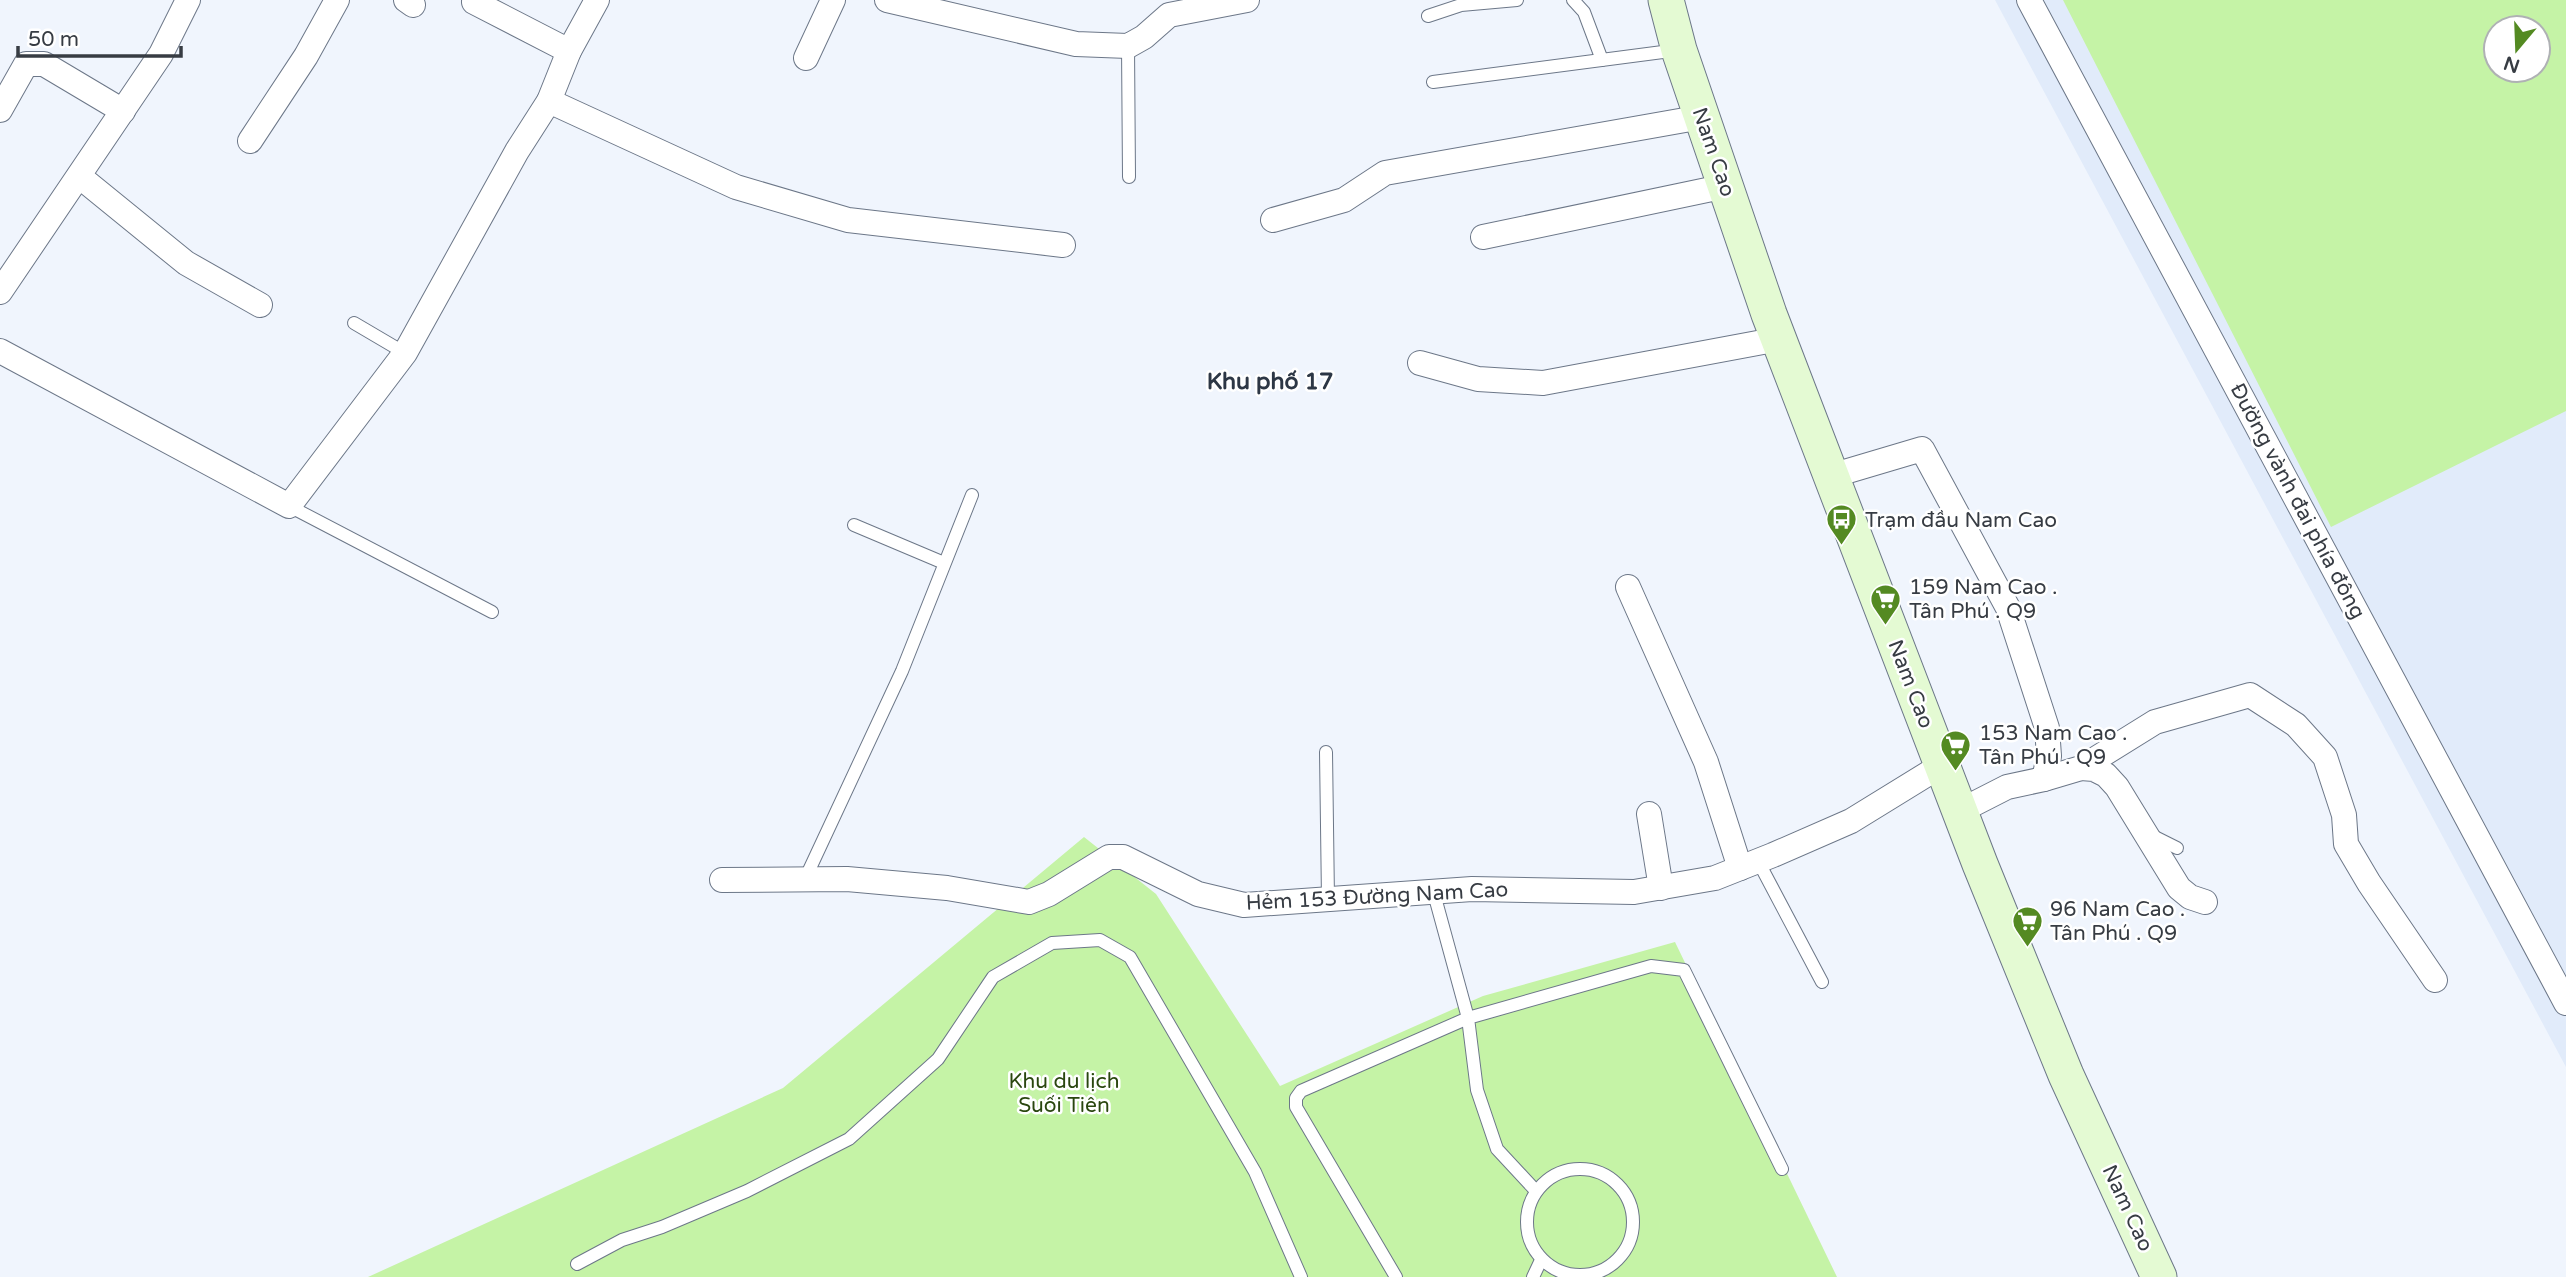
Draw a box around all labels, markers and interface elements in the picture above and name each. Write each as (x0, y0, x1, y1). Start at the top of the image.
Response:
scale bar (18, 14, 180, 58)
north arrow (2482, 14, 2552, 84)
text: 50 m (28, 27, 79, 52)
text: N (2501, 51, 2523, 77)
street label: Nam Cao (1687, 104, 1740, 200)
district label: Khu phố 17 (1207, 368, 1333, 396)
street label: Đường vành đai phía đông (2225, 379, 2370, 623)
bus stop icon: Trạm đầu Nam Cao (1825, 503, 1859, 547)
place label: Trạm đầu Nam Cao (1865, 508, 2057, 533)
place label: 159 Nam Cao . Tân Phú . Q9 (1909, 575, 2058, 624)
supermarket icon: 159 Nam Cao . Tân Phú . Q9 (1869, 582, 1903, 626)
street label: Nam Cao (1882, 636, 1939, 732)
place label: 153 Nam Cao . Tân Phú . Q9 (1979, 721, 2128, 770)
supermarket icon: 153 Nam Cao . Tân Phú . Q9 (1939, 728, 1973, 772)
street label: Hẻm 153 Đường Nam Cao (1245, 877, 1509, 916)
place label: 96 Nam Cao . Tân Phú . Q9 (2050, 897, 2185, 946)
supermarket icon: 96 Nam Cao . Tân Phú . Q9 (2010, 904, 2044, 948)
park label: Khu du lịch Suối Tiên (1009, 1069, 1119, 1118)
street label: Nam Cao (2097, 1161, 2158, 1255)

